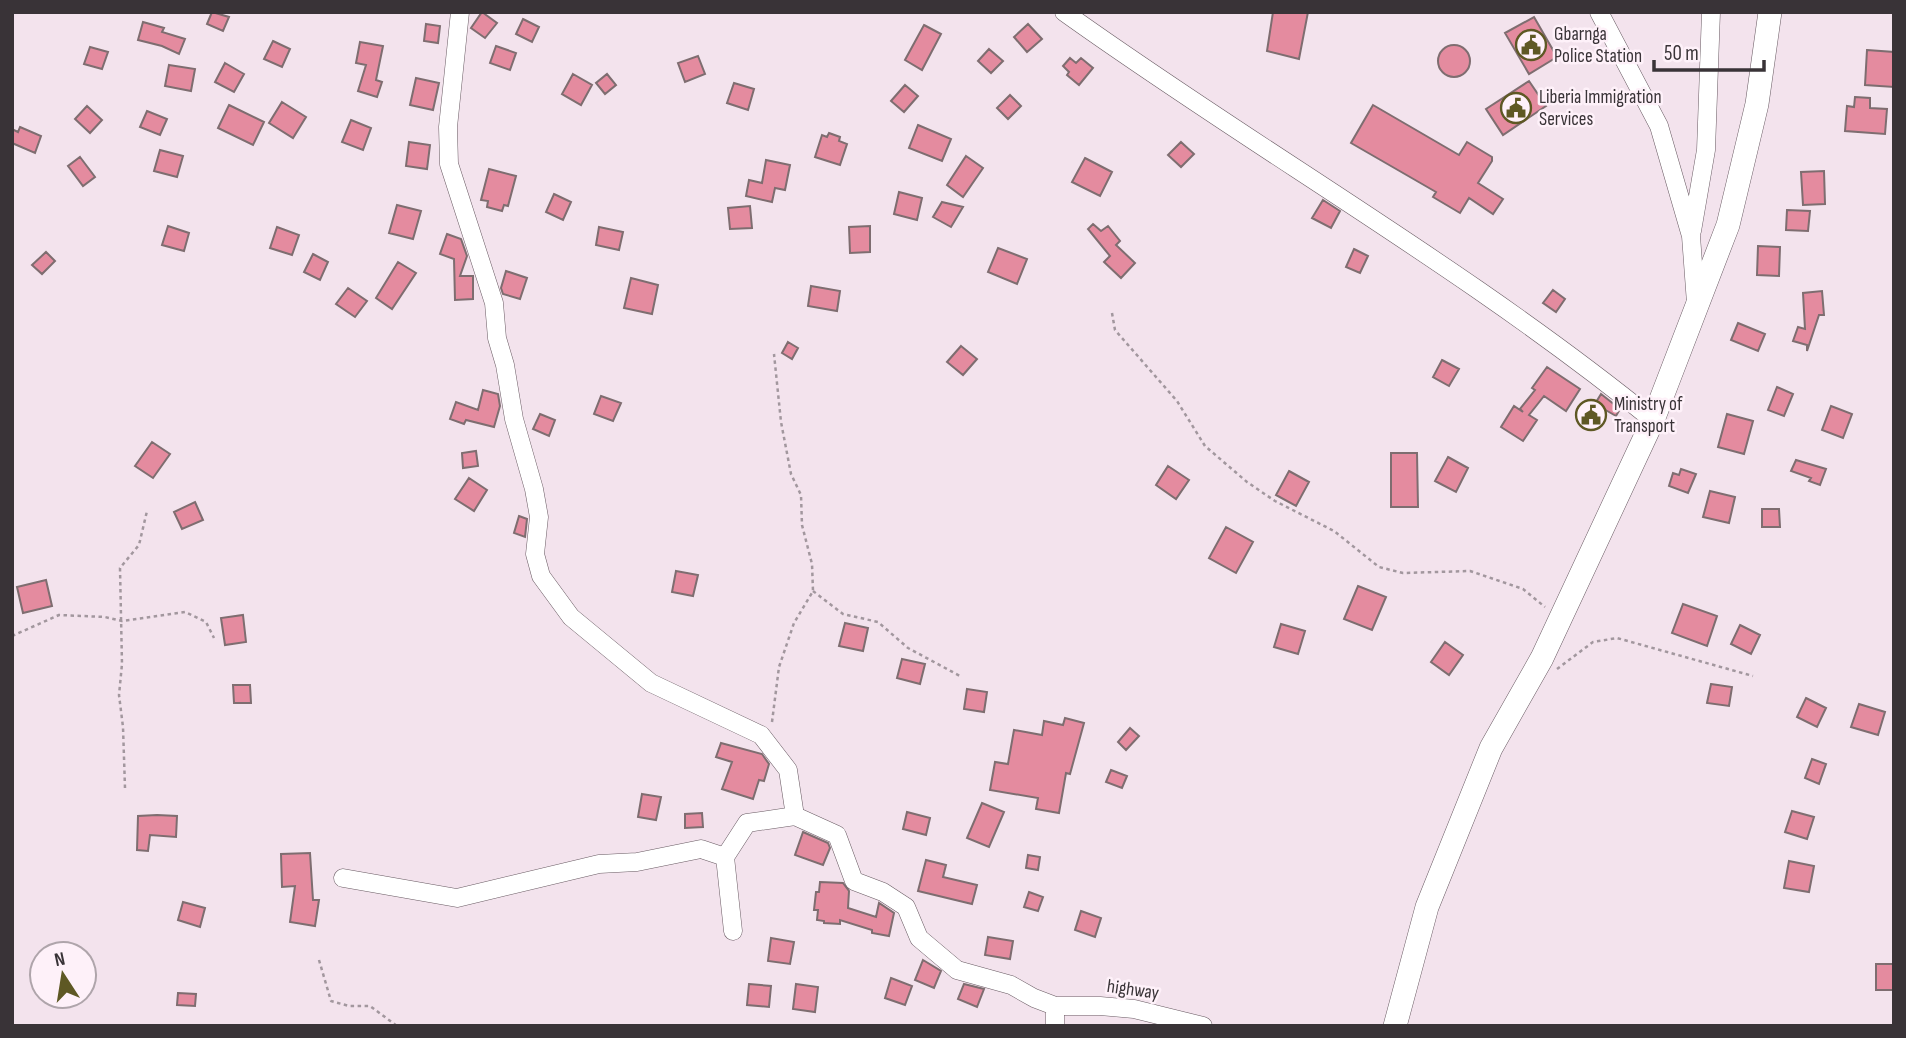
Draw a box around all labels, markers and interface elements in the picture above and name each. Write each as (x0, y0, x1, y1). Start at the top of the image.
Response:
place label: Gbarnga Police Station (1554, 23, 1642, 68)
public building icon: Gbarnga Police Station (1514, 28, 1548, 62)
scale bar (1654, 28, 1764, 72)
text: 50 m (1664, 41, 1699, 66)
place label: Liberia Immigration Services (1539, 86, 1662, 131)
public building icon: Liberia Immigration Services (1499, 91, 1533, 125)
place label: Ministry of Transport (1614, 393, 1683, 438)
public building icon: Ministry of Transport (1574, 398, 1608, 432)
north arrow (28, 940, 98, 1010)
text: N (52, 948, 67, 972)
street label: highway (1105, 975, 1161, 1005)

